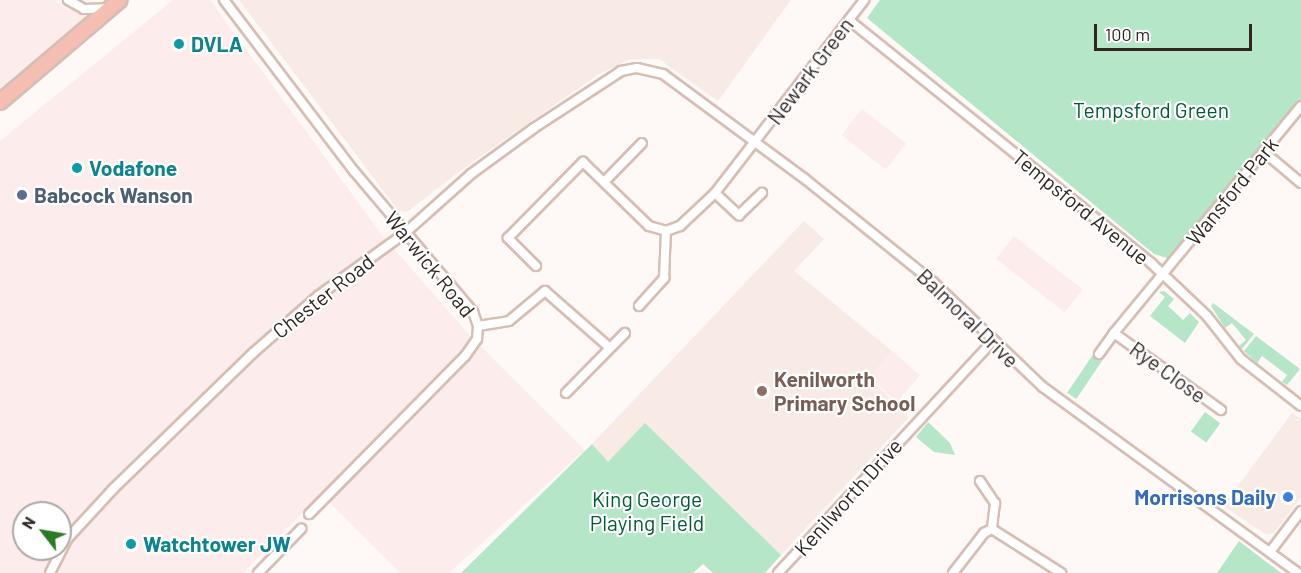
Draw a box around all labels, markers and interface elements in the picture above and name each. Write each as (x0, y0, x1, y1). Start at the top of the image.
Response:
scale bar (1097, 12, 1254, 50)
street label: Newark Green (762, 13, 858, 129)
text: 100 m (1105, 23, 1150, 45)
place label: DVLA (191, 31, 243, 57)
marker: DVLA (172, 37, 186, 51)
park label: Tempsford Green (1073, 97, 1229, 123)
street label: Wansford Park (1181, 132, 1283, 250)
street label: Tempsford Avenue (1008, 144, 1154, 270)
place label: Vodafone (89, 155, 177, 181)
marker: Vodafone (70, 161, 84, 175)
place label: Babcock Wanson (34, 182, 193, 208)
marker: Babcock Wanson (15, 188, 29, 202)
street label: Warwick Road (380, 206, 480, 322)
street label: Chester Road (267, 249, 379, 343)
street label: Balmoral Drive (912, 263, 1024, 373)
street label: Rye Close (1125, 336, 1211, 408)
place label: Kenilworth Primary School (774, 366, 915, 416)
marker: Kenilworth Primary School (755, 384, 769, 398)
street label: Kenilworth Drive (789, 433, 907, 561)
place label: Morrisons Daily (1134, 484, 1276, 510)
park label: King George Playing Field (590, 486, 704, 536)
marker: Morrisons Daily (1281, 490, 1295, 504)
north arrow (12, 501, 72, 561)
text: N (17, 513, 39, 532)
place label: Watchtower JW (143, 531, 291, 557)
marker: Watchtower JW (124, 537, 138, 551)

